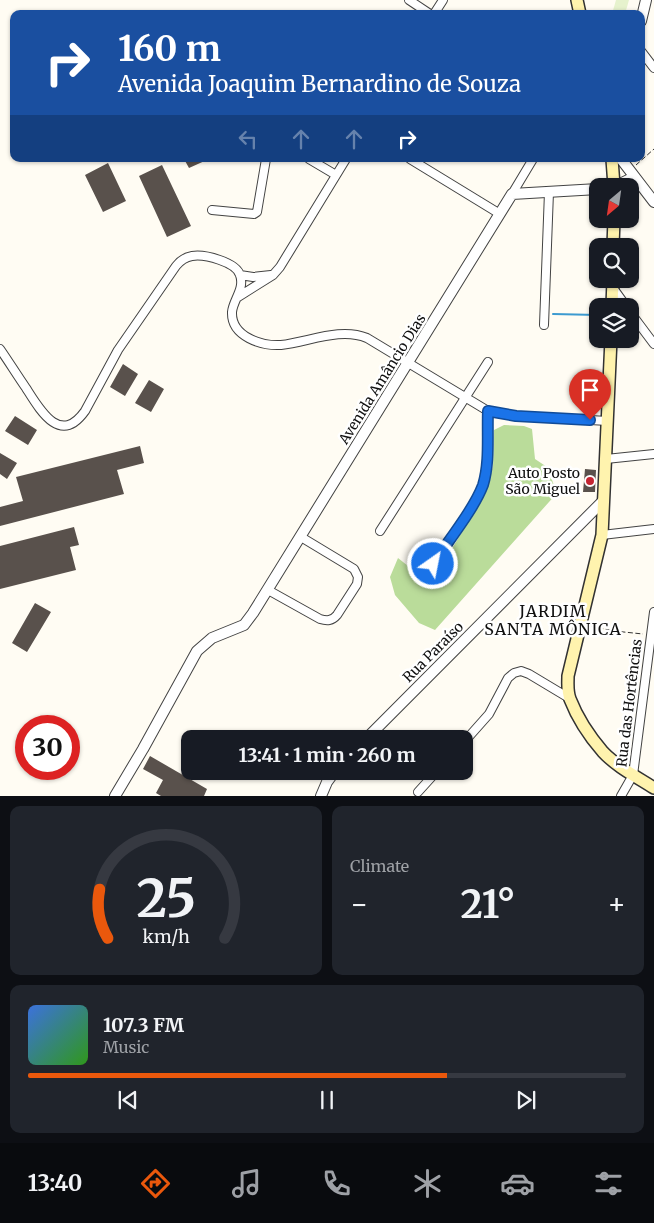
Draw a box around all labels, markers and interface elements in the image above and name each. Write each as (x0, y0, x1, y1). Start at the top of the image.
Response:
text: 160 m (118, 27, 221, 71)
icon: right (35, 30, 100, 95)
text: Avenida Joaquim Bernardino de Souza (118, 70, 521, 98)
icon: left (234, 125, 262, 153)
icon: ahead (287, 125, 315, 153)
icon: ahead (340, 125, 368, 153)
icon: right (393, 125, 421, 153)
north arrow (589, 178, 639, 228)
map controls (589, 178, 639, 348)
button: search (589, 238, 639, 288)
button: layers (589, 298, 639, 348)
street label: Avenida Amâncio Dias (334, 310, 430, 448)
pin (569, 369, 611, 420)
icon: arrive (576, 376, 604, 404)
place label: Auto Posto São Miguel (505, 464, 581, 498)
marker: Auto Posto São Miguel (584, 475, 596, 487)
position arrow (406, 537, 458, 589)
district label: JARDIM SANTA MÔNICA (484, 601, 622, 639)
street label: Rua Paraíso (399, 618, 467, 686)
street label: Rua das Hortências (612, 638, 646, 768)
speed limit sign: 30 (15, 715, 80, 780)
text: 13:41 · 1 min · 260 m (238, 743, 416, 767)
text: Climate (350, 856, 409, 876)
text: 25 (136, 866, 196, 931)
text: 21° (461, 881, 515, 928)
text: − (350, 886, 369, 922)
text: + (607, 886, 626, 922)
text: km/h (142, 925, 190, 948)
text: 107.3 FM (103, 1013, 184, 1037)
text: Music (103, 1037, 149, 1057)
icon: previous (114, 1086, 142, 1114)
icon: pause (313, 1086, 341, 1114)
icon: next (512, 1086, 540, 1114)
icon: directions (138, 1166, 173, 1201)
icon: music (229, 1166, 264, 1201)
icon: phone (319, 1166, 354, 1201)
icon: climate (410, 1166, 445, 1201)
icon: car (500, 1166, 535, 1201)
icon: filters (591, 1166, 626, 1201)
text: 13:40 (28, 1169, 82, 1197)

